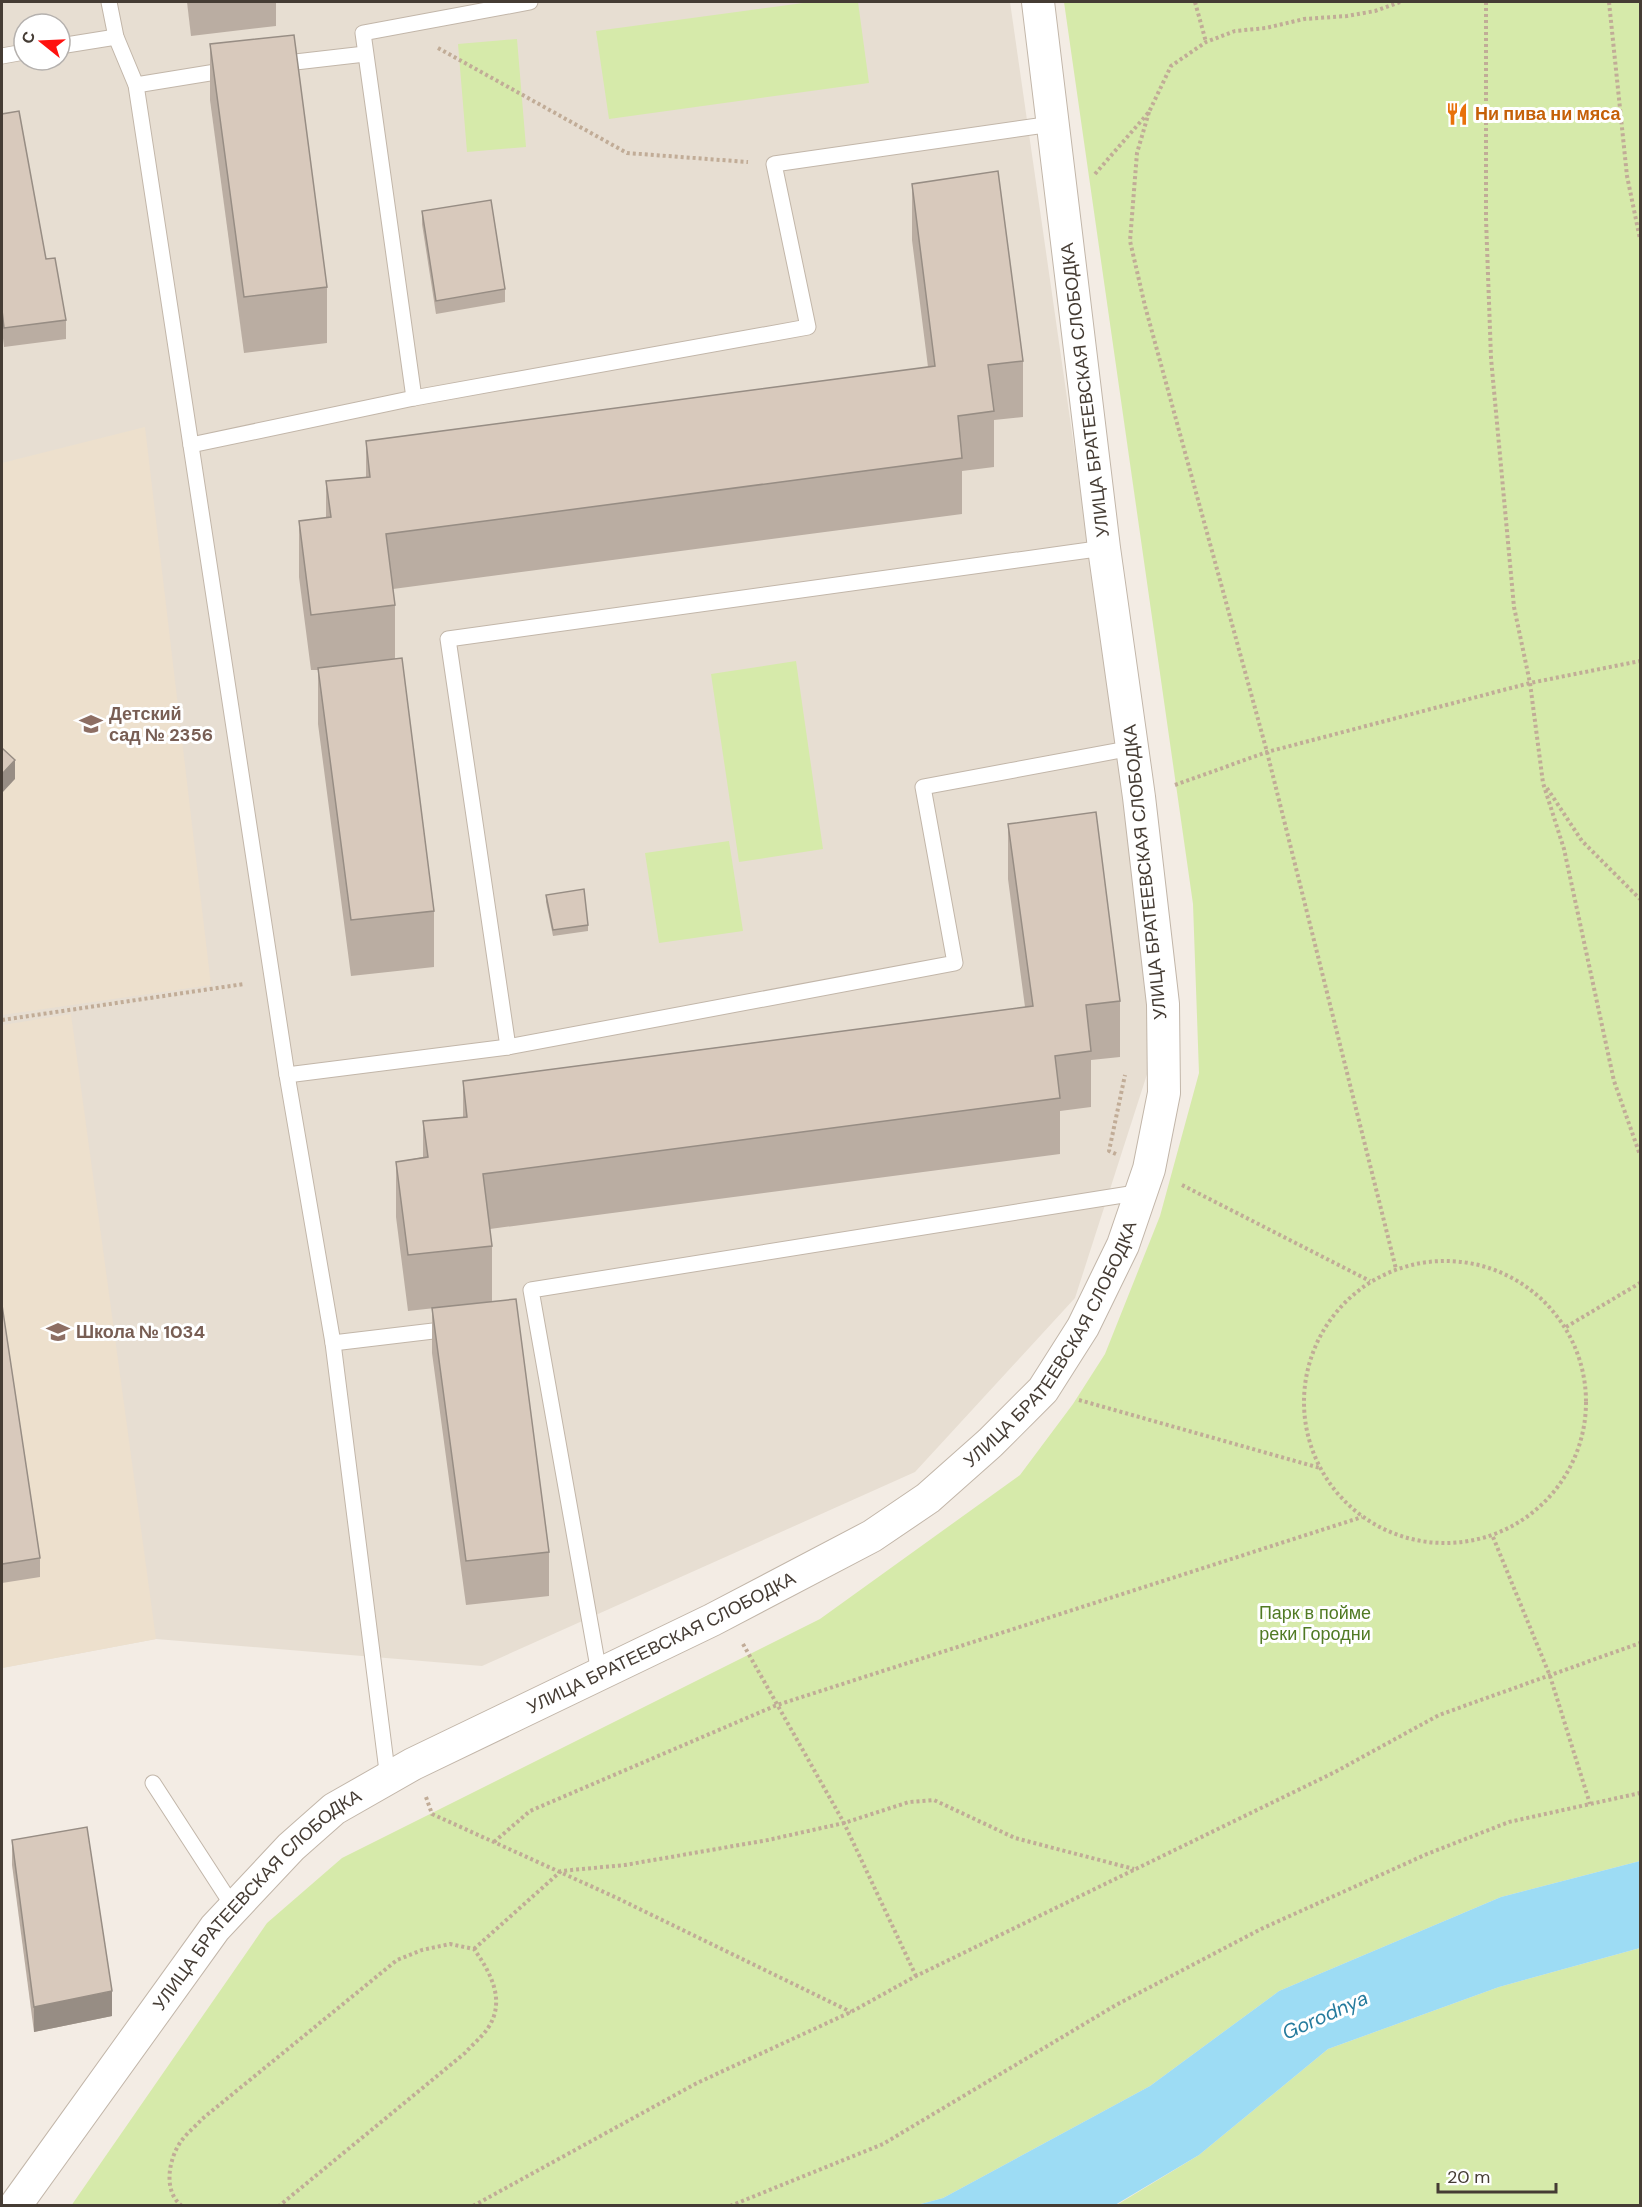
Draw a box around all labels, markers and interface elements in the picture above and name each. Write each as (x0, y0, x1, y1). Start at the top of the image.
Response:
north arrow (12, 12, 72, 72)
text: С (16, 28, 40, 46)
restaurant icon: Ни пива ни мяса (1444, 101, 1470, 127)
place label: Ни пива ни мяса (1475, 102, 1622, 126)
street label: УЛИЦА БРАТЕЕВСКАЯ СЛОБОДКА (1055, 241, 1115, 539)
place label: Детский сад № 2356 (109, 702, 213, 747)
school or university icon: Детский сад № 2356 (78, 711, 104, 737)
street label: УЛИЦА БРАТЕЕВСКАЯ СЛОБОДКА (1118, 723, 1172, 1021)
street label: УЛИЦА БРАТЕЕВСКАЯ СЛОБОДКА (959, 1218, 1142, 1473)
school or university icon: Школа № 1034 (45, 1319, 71, 1345)
place label: Школа № 1034 (76, 1320, 205, 1344)
street label: УЛИЦА БРАТЕЕВСКАЯ СЛОБОДКА (523, 1566, 800, 1719)
park label: Парк в пойме реки Городни (1259, 1601, 1371, 1646)
street label: УЛИЦА БРАТЕЕВСКАЯ СЛОБОДКА (147, 1784, 366, 2015)
water label: Gorodnya (1278, 1985, 1372, 2045)
scale bar (1438, 2156, 1556, 2194)
text: 20 m (1447, 2165, 1490, 2189)

